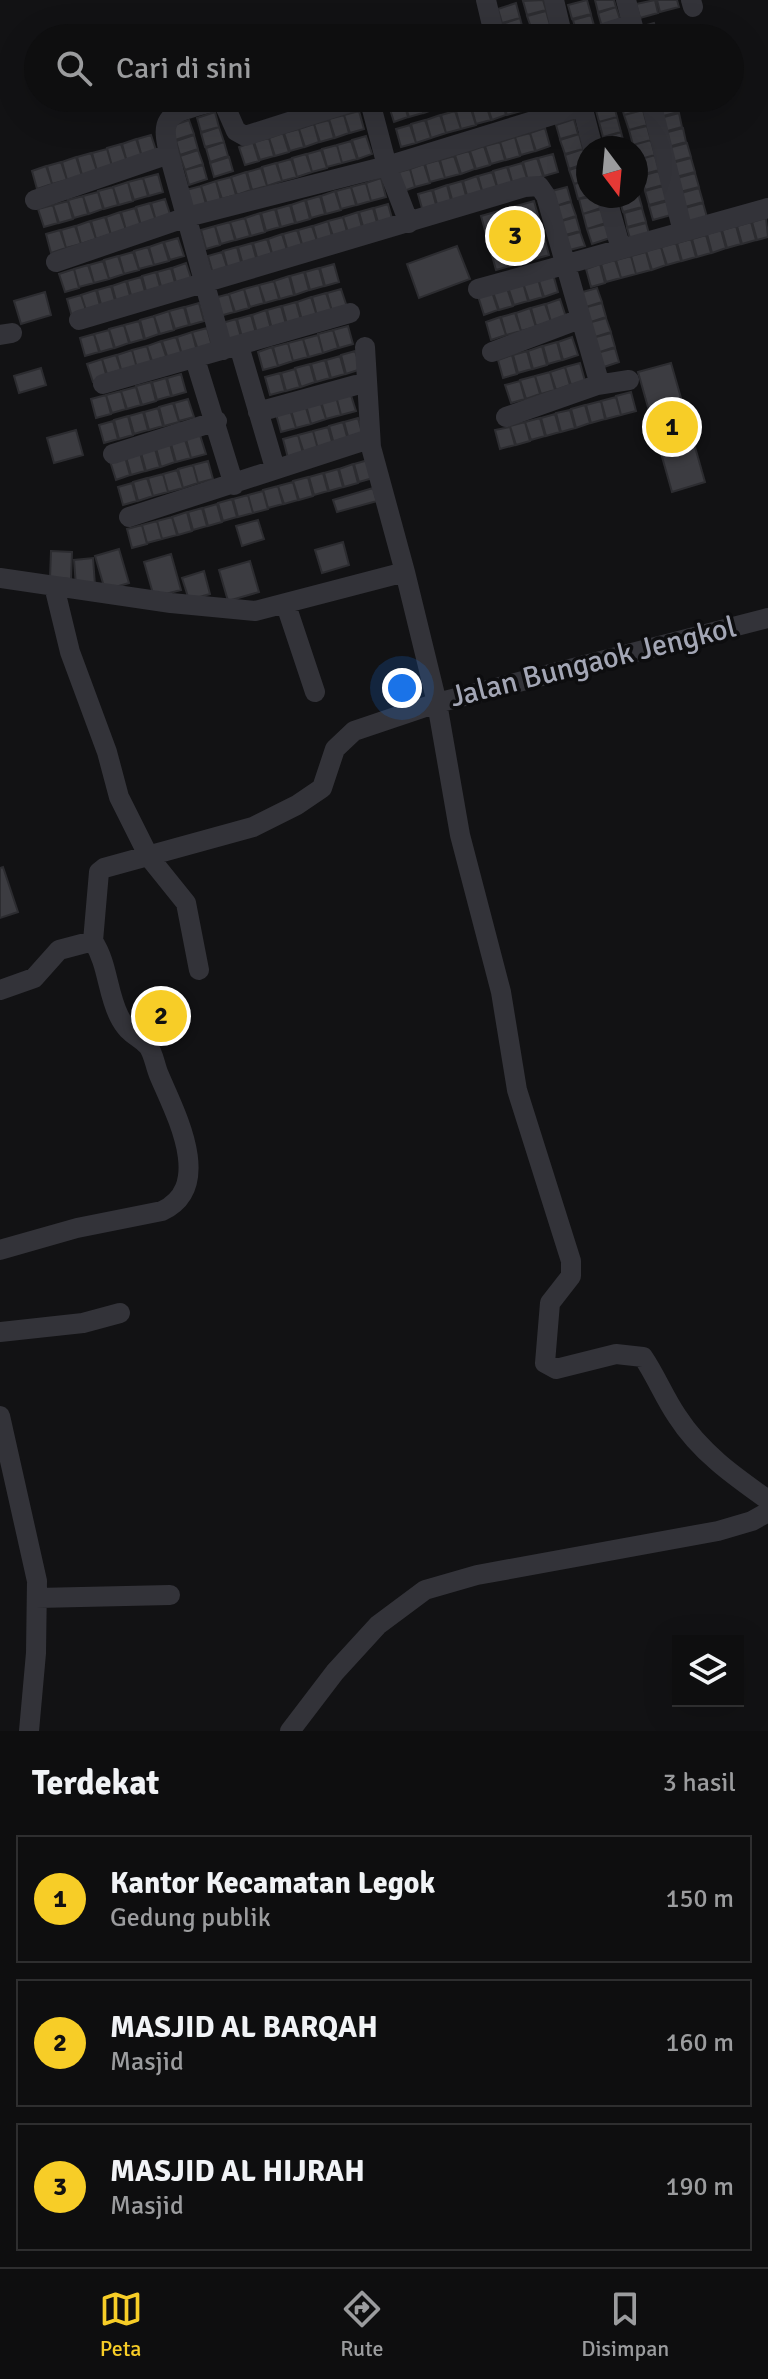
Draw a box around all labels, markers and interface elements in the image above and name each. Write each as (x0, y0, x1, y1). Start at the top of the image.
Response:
search box (24, 24, 744, 112)
icon: search (52, 46, 96, 90)
text: Cari di sini (116, 50, 252, 87)
north arrow (576, 136, 648, 208)
pin: 3 (489, 206, 541, 266)
pin: 1 (646, 397, 698, 457)
street label: Jalan Bungaok Jengkol (446, 609, 740, 715)
your location (382, 668, 422, 708)
pin: 2 (135, 986, 187, 1046)
map controls (672, 1635, 744, 1707)
button: layers (672, 1635, 744, 1707)
text: Terdekat (32, 1762, 159, 1804)
text: 3 hasil (663, 1767, 736, 1799)
text: Kantor Kecamatan Legok (110, 1865, 435, 1902)
text: 1 (53, 1883, 67, 1915)
text: 150 m (665, 1883, 734, 1915)
text: Gedung publik (110, 1902, 271, 1934)
text: MASJID AL BARQAH (110, 2009, 378, 2046)
text: 2 (53, 2027, 67, 2059)
text: 160 m (665, 2027, 734, 2059)
text: Masjid (110, 2046, 184, 2078)
text: MASJID AL HIJRAH (110, 2153, 365, 2190)
text: 3 (53, 2171, 67, 2203)
text: 190 m (665, 2171, 734, 2203)
text: Masjid (110, 2190, 184, 2222)
tab: Peta (99, 2287, 143, 2362)
tab: Rute (340, 2287, 384, 2362)
tab: Disimpan (581, 2287, 669, 2362)

